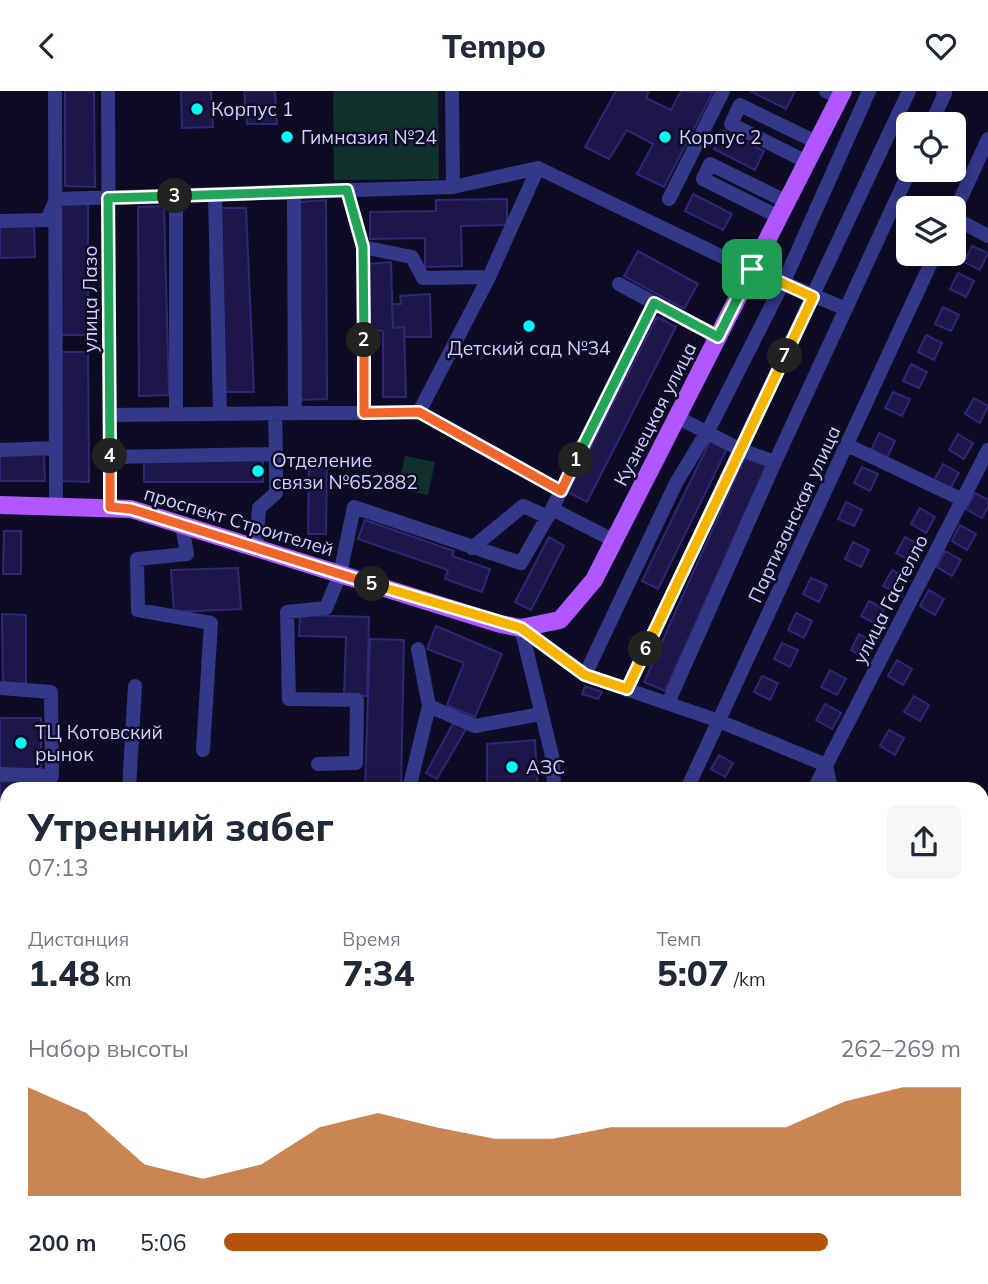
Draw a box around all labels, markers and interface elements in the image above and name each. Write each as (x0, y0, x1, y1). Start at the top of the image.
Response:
text: Tempo (442, 26, 546, 66)
icon: back (28, 27, 66, 65)
icon: heart (922, 27, 960, 65)
place label: Корпус 1 (211, 97, 293, 121)
marker: Корпус 1 (189, 101, 205, 117)
map controls (896, 112, 966, 266)
button: locate (896, 112, 966, 182)
place label: Гимназия №24 (301, 125, 437, 149)
place label: Корпус 2 (679, 125, 761, 149)
marker: Гимназия №24 (279, 129, 295, 145)
marker: Корпус 2 (657, 129, 673, 145)
pin: 3 (158, 179, 192, 213)
text: 3 (169, 183, 180, 207)
button: layers (896, 196, 966, 266)
pin (722, 239, 782, 299)
street label: улица Лазо (78, 245, 102, 353)
icon: arrive (733, 250, 771, 288)
marker: Детский сад №34 (521, 318, 537, 334)
pin: 2 (346, 323, 382, 357)
text: 2 (358, 327, 369, 351)
place label: Детский сад №34 (448, 336, 610, 360)
street label: Кузнецкая улица (608, 338, 702, 490)
pin: 7 (768, 338, 802, 373)
text: 7 (779, 343, 790, 367)
street label: Партизанская улица (742, 422, 846, 606)
pin: 4 (92, 439, 128, 473)
text: 4 (104, 443, 115, 467)
pin: 1 (558, 443, 594, 477)
text: 1 (570, 447, 581, 471)
place label: Отделение связи №652882 (272, 448, 418, 494)
marker: Отделение связи №652882 (250, 463, 266, 479)
street label: проспект Строителей (141, 481, 337, 561)
street label: улица Гастелло (847, 530, 933, 668)
pin: 5 (354, 567, 390, 601)
text: 5 (366, 571, 377, 595)
pin: 6 (628, 631, 664, 667)
text: 6 (640, 636, 651, 660)
place label: ТЦ Котовский рынок (35, 720, 163, 766)
marker: ТЦ Котовский рынок (13, 735, 29, 751)
place label: АЗС (526, 755, 565, 779)
marker: АЗС (504, 759, 520, 775)
text: Утренний забег (28, 803, 334, 851)
button: share (887, 805, 961, 879)
text: 07:13 (28, 853, 88, 882)
text: Дистанция (28, 927, 129, 951)
text: Время (342, 927, 401, 951)
text: Темп (657, 927, 701, 951)
text: 1.48 (28, 951, 100, 995)
text: 7:34 (342, 951, 414, 995)
text: 5:07 (657, 951, 729, 995)
text: km (100, 967, 132, 991)
text: /km (729, 967, 766, 991)
text: Набор высоты (28, 1034, 189, 1063)
text: 262–269 m (840, 1034, 961, 1063)
text: 200 m (28, 1228, 96, 1257)
text: 5:06 (140, 1228, 187, 1257)

